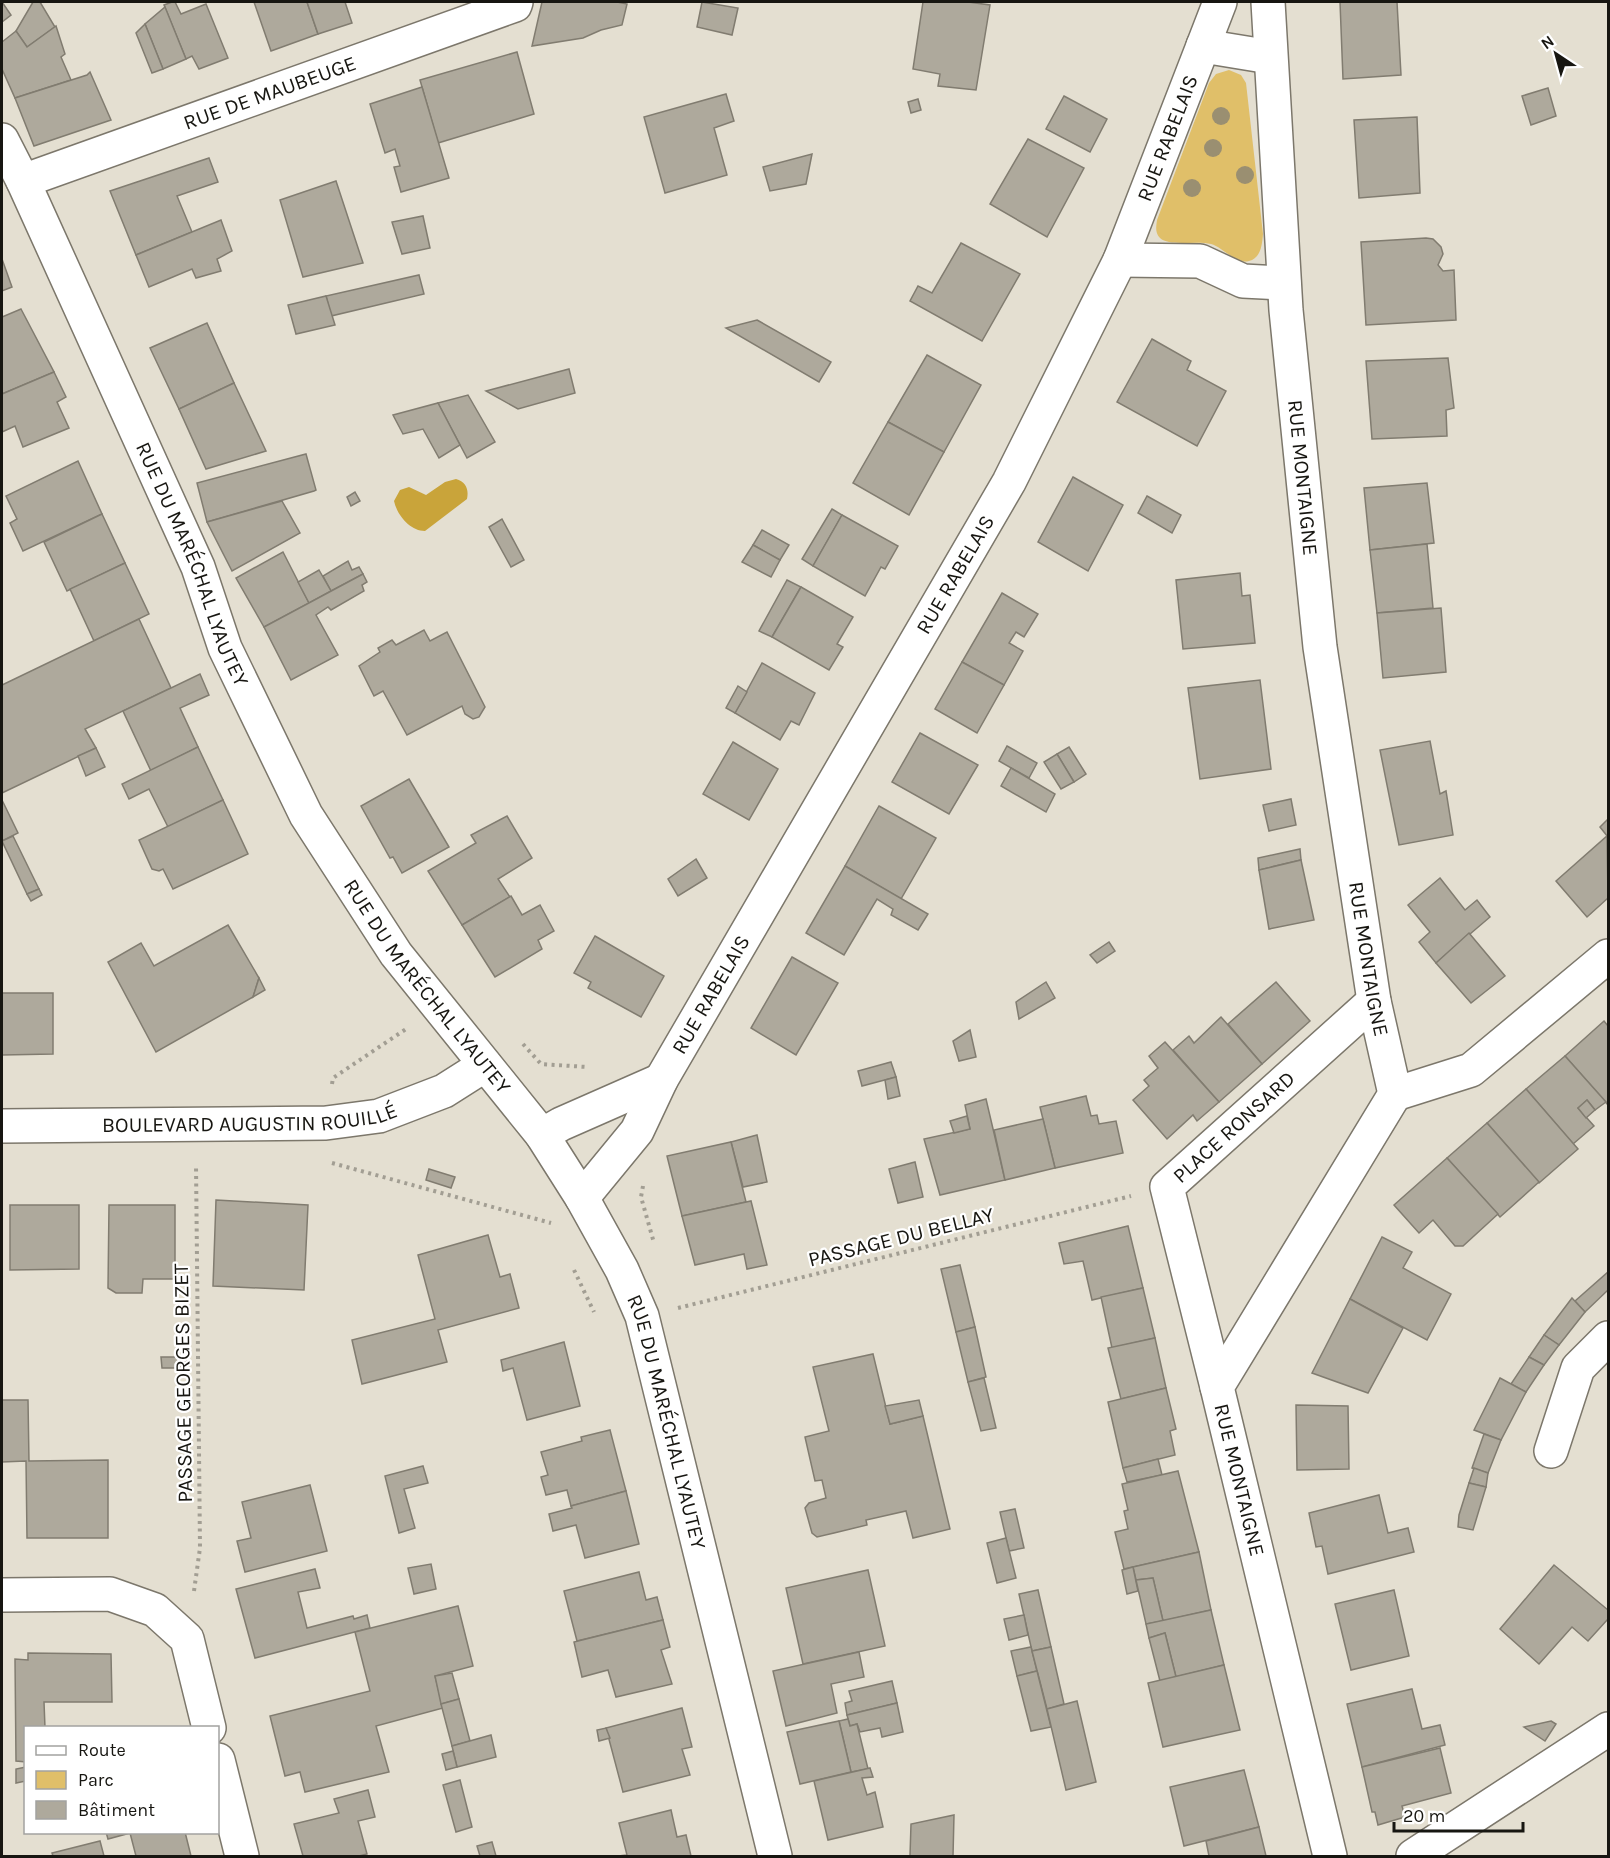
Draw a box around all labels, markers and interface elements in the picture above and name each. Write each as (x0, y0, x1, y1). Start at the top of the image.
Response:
north arrow (1526, 24, 1586, 84)
text: N (1537, 31, 1558, 53)
street label: RUE DE MAUBEUGE (180, 51, 359, 135)
street label: RUE RABELAIS (1132, 71, 1203, 205)
street label: RUE MONTAIGNE (1283, 399, 1323, 557)
street label: RUE DU MARÉCHAL LYAUTEY (131, 438, 254, 691)
street label: RUE RABELAIS (911, 511, 999, 638)
street label: RUE DU MARÉCHAL LYAUTEY (339, 875, 516, 1099)
street label: RUE MONTAIGNE (1344, 880, 1394, 1039)
street label: RUE RABELAIS (667, 931, 755, 1058)
street label: PLACE RONSARD (1168, 1066, 1300, 1188)
street label: BOULEVARD AUGUSTIN ROUILLÉ (102, 1098, 401, 1137)
street label: PASSAGE DU BELLAY (806, 1202, 997, 1272)
street label: PASSAGE GEORGES BIZET (169, 1263, 197, 1503)
street label: RUE DU MARÉCHAL LYAUTEY (622, 1291, 711, 1552)
street label: RUE MONTAIGNE (1209, 1401, 1269, 1559)
legend (24, 1726, 219, 1834)
text: Route (78, 1739, 126, 1761)
text: Parc (78, 1769, 114, 1791)
scale bar (1394, 1795, 1523, 1833)
text: Bâtiment (78, 1799, 155, 1821)
text: 20 m (1403, 1805, 1445, 1827)

